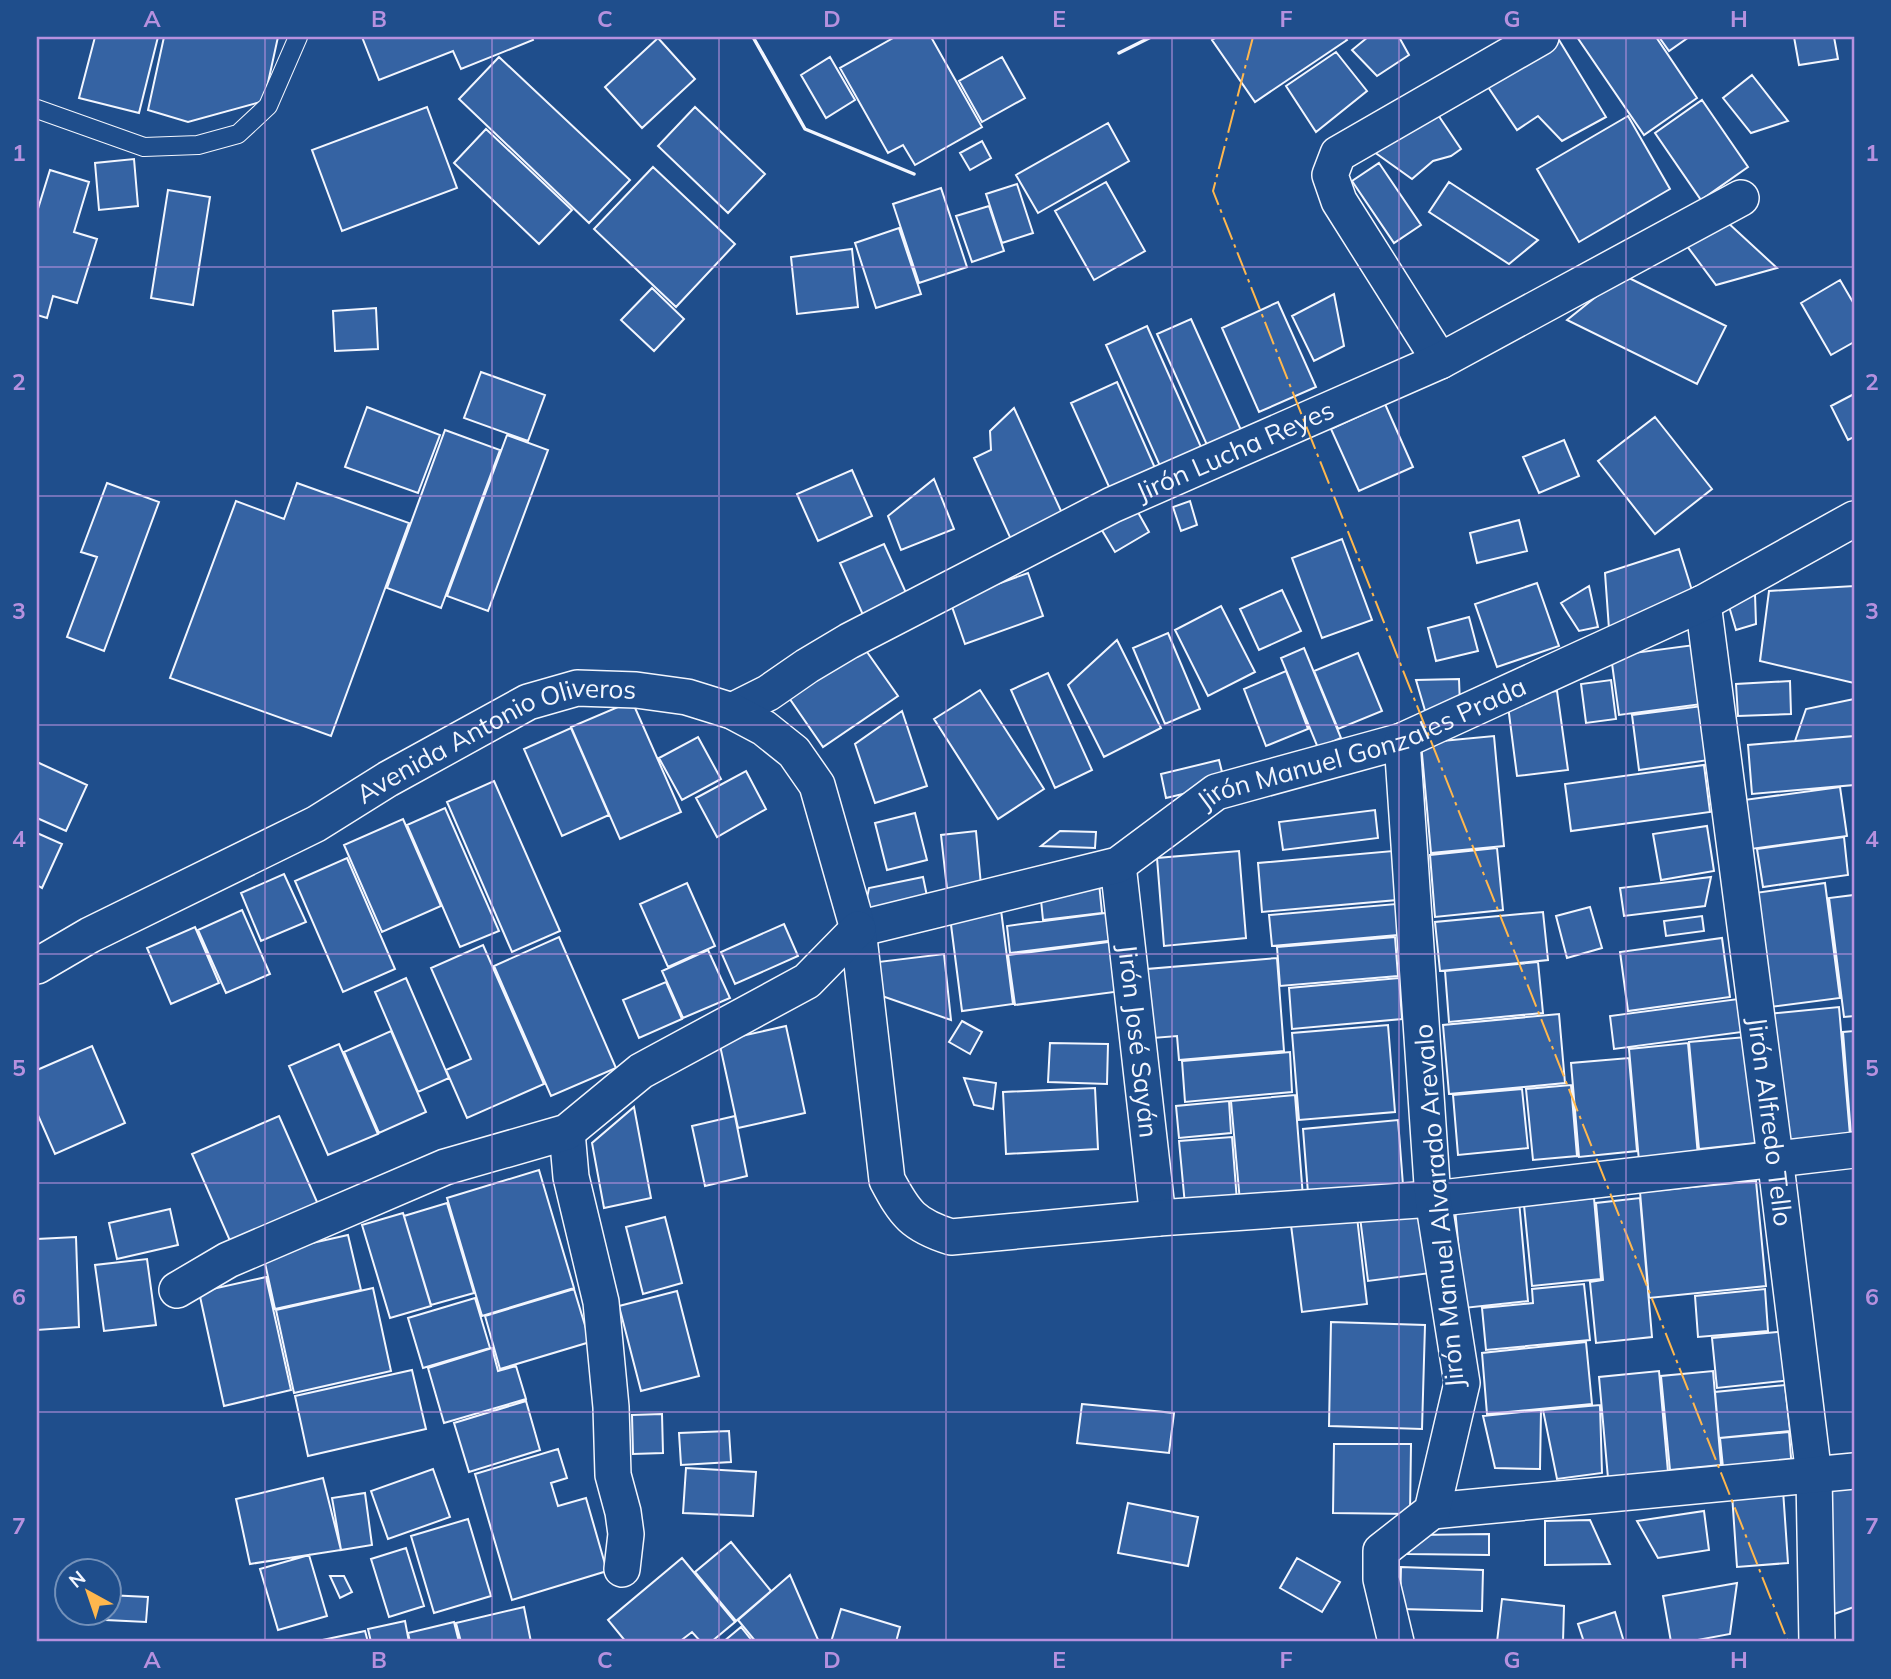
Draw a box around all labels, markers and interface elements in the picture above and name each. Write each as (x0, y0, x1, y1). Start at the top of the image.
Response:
text: A (143, 4, 161, 33)
text: B (371, 4, 387, 33)
text: C (597, 4, 613, 33)
text: D (823, 4, 841, 33)
text: E (1052, 4, 1066, 33)
text: F (1279, 4, 1293, 33)
text: G (1503, 4, 1521, 33)
text: H (1730, 4, 1748, 33)
text: 1 (12, 138, 26, 167)
text: 1 (1865, 138, 1879, 167)
text: 2 (12, 367, 26, 396)
text: 2 (1865, 367, 1879, 396)
street label: Jirón Lucha Reyes (1131, 393, 1339, 508)
text: 3 (12, 596, 26, 625)
text: 3 (1865, 596, 1879, 625)
street label: Jirón Manuel Gonzales Prada (1190, 669, 1531, 817)
street label: Avenida Antonio Oliveros (350, 671, 637, 811)
text: 4 (12, 824, 26, 853)
text: 4 (1865, 824, 1879, 853)
street label: Jirón José Sayán (1111, 942, 1166, 1139)
street label: Jirón Alfredo Tello (1741, 1015, 1800, 1228)
street label: Jirón Manuel Alvarado Arevalo (1406, 1023, 1471, 1389)
text: 5 (12, 1053, 26, 1082)
text: 5 (1865, 1053, 1879, 1082)
text: 6 (12, 1282, 26, 1311)
text: 6 (1865, 1282, 1879, 1311)
text: 7 (12, 1511, 26, 1540)
text: 7 (1865, 1511, 1879, 1540)
north arrow (52, 1556, 122, 1626)
text: N (64, 1565, 90, 1593)
text: A (143, 1645, 161, 1674)
text: B (371, 1645, 387, 1674)
text: C (597, 1645, 613, 1674)
text: D (823, 1645, 841, 1674)
text: E (1052, 1645, 1066, 1674)
text: F (1279, 1645, 1293, 1674)
text: G (1503, 1645, 1521, 1674)
text: H (1730, 1645, 1748, 1674)

